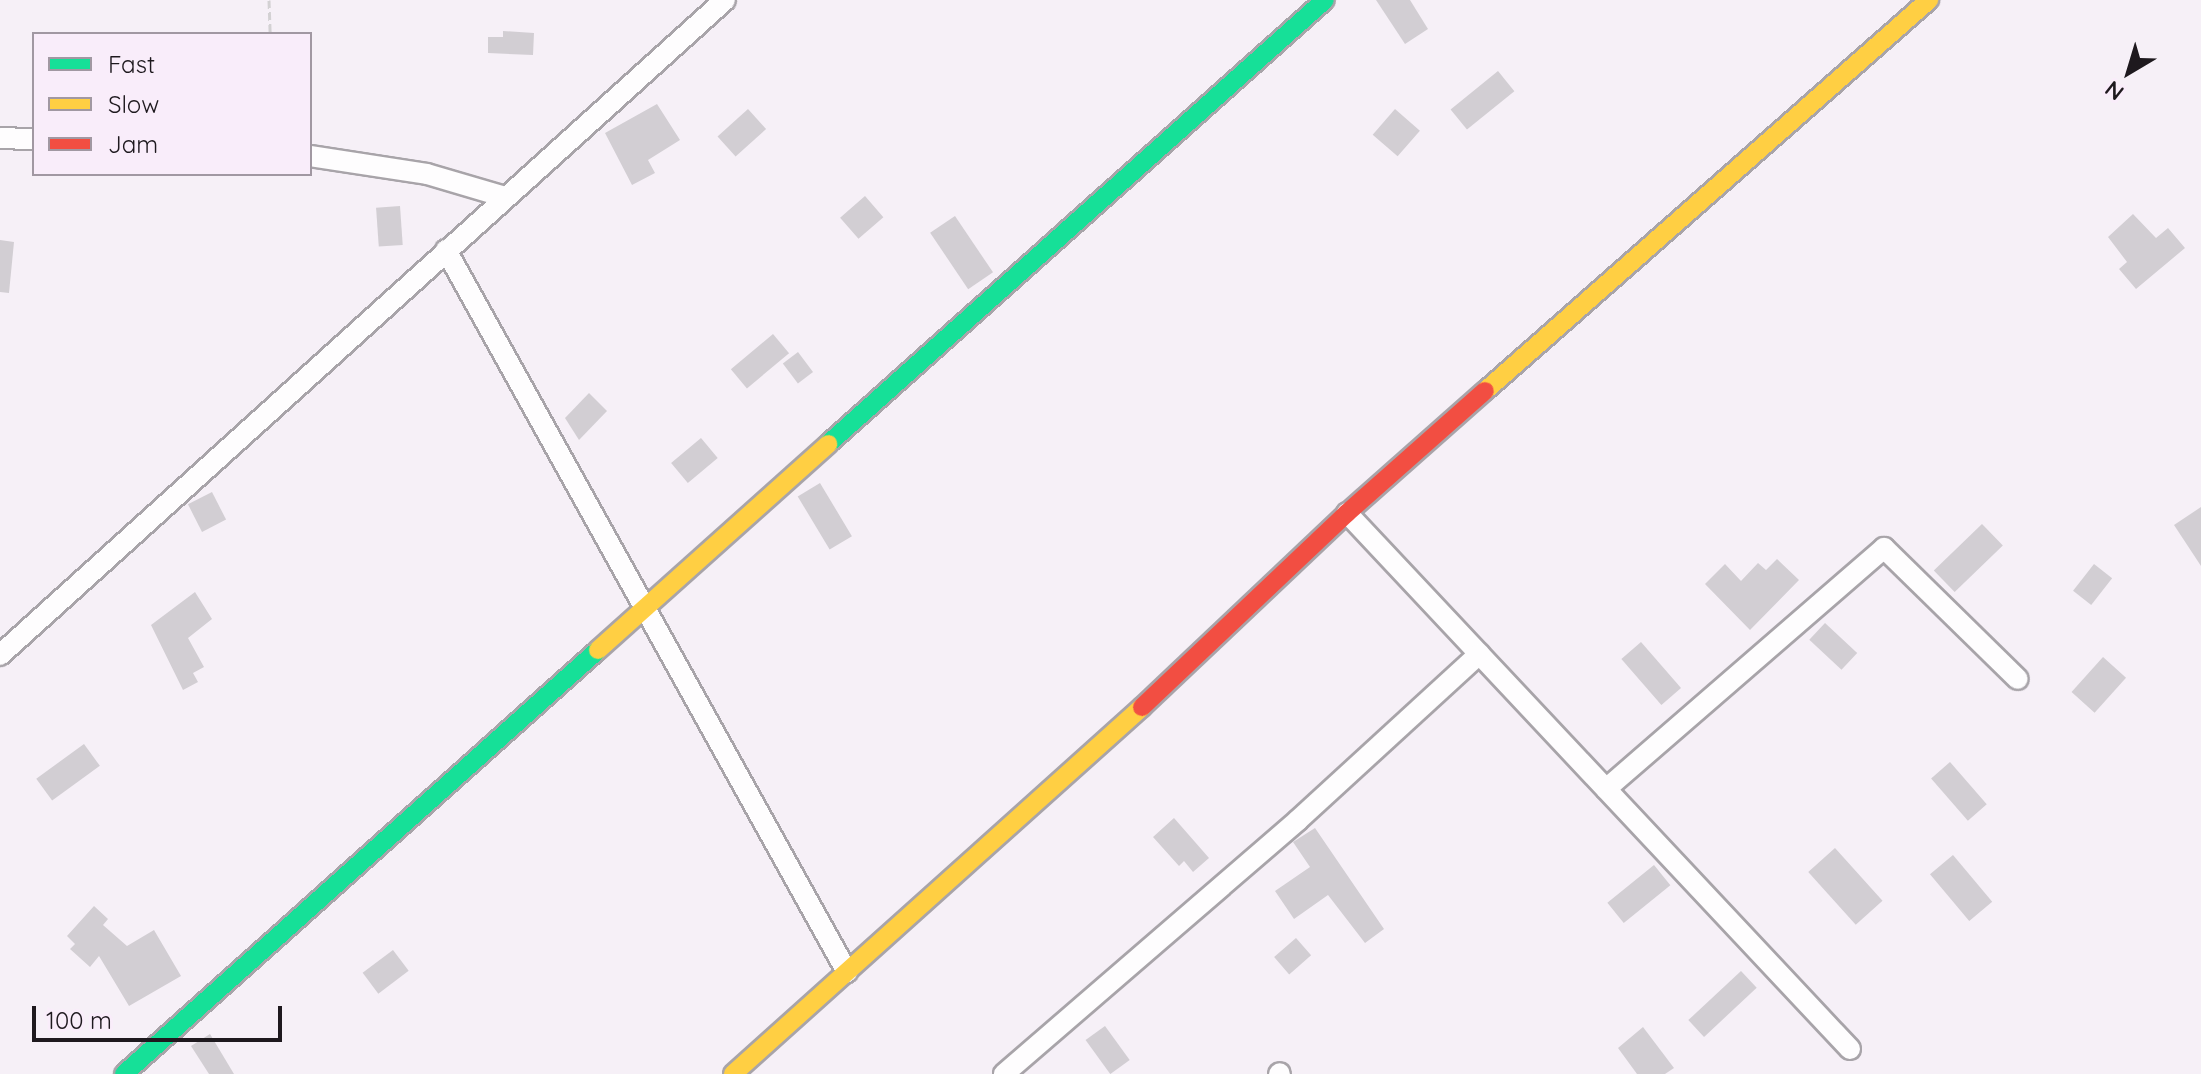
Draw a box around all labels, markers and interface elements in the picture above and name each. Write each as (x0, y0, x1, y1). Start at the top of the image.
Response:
legend (32, 32, 312, 176)
north arrow (2089, 32, 2169, 112)
text: Fast (108, 49, 155, 79)
text: N (2099, 75, 2129, 107)
text: Slow (108, 89, 159, 119)
text: Jam (108, 129, 158, 159)
scale bar (36, 990, 286, 1040)
text: 100 m (46, 1005, 112, 1035)

